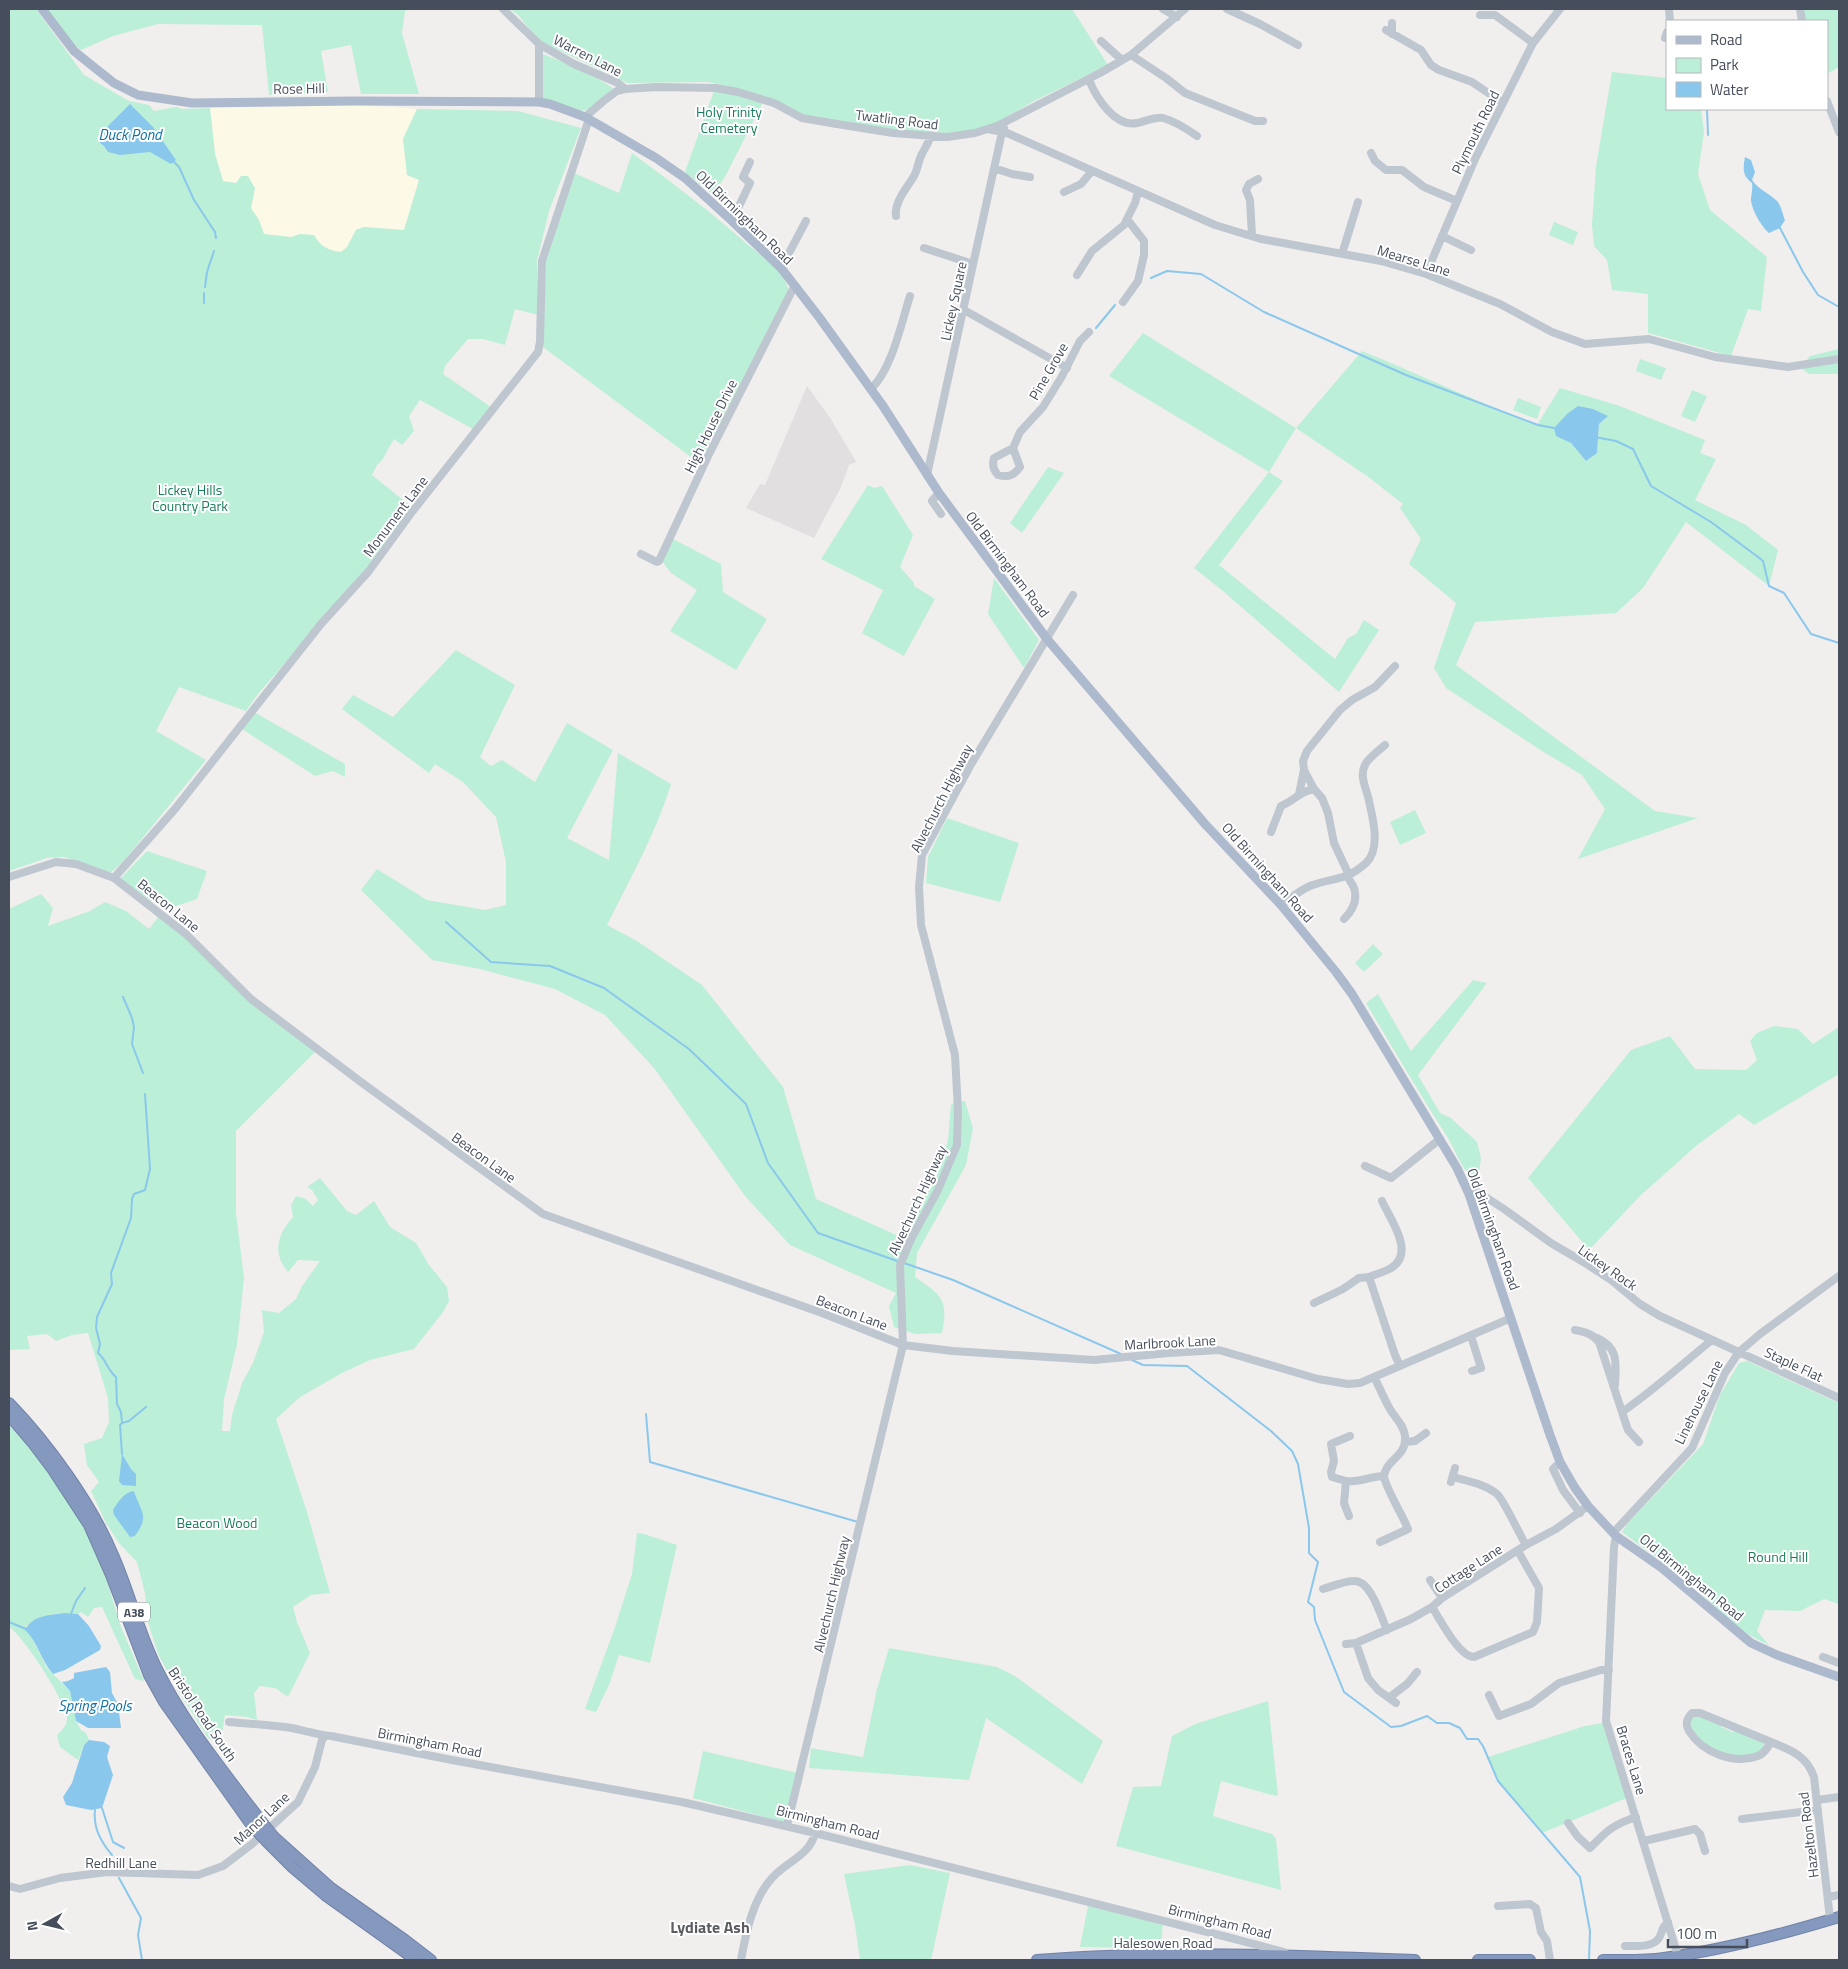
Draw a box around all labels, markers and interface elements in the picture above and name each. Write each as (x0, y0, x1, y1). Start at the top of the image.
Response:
legend (1666, 20, 1828, 110)
text: Road (1710, 28, 1742, 51)
street label: Warren Lane (550, 29, 626, 81)
text: Park (1710, 53, 1739, 76)
street label: Rose Hill (273, 77, 325, 99)
text: Water (1710, 78, 1749, 101)
street label: Plymouth Road (1446, 87, 1504, 177)
park label: Holy Trinity Cemetery (696, 101, 762, 138)
street label: Twatling Road (854, 104, 940, 134)
water label: Duck Pond (98, 123, 163, 146)
street label: Old Birmingham Road (691, 165, 799, 269)
street label: Mearse Lane (1375, 239, 1453, 281)
street label: Lickey Square (934, 260, 972, 342)
street label: Pine Grove (1023, 338, 1073, 404)
street label: High House Drive (678, 376, 742, 476)
street label: Monument Lane (358, 471, 432, 561)
park label: Lickey Hills Country Park (152, 479, 228, 516)
street label: Old Birmingham Road (961, 506, 1055, 622)
street label: Alvechurch Highway (905, 740, 978, 856)
street label: Old Birmingham Road (1217, 817, 1319, 927)
street label: Beacon Lane (133, 873, 205, 937)
street label: Beacon Lane (447, 1126, 521, 1188)
street label: Alvechurch Highway (882, 1141, 952, 1258)
street label: Old Birmingham Road (1462, 1165, 1526, 1293)
street label: Lickey Rock (1574, 1239, 1642, 1295)
street label: Beacon Lane (813, 1289, 891, 1335)
street label: Marlbrook Lane (1124, 1329, 1216, 1355)
street label: Staple Flat (1761, 1341, 1827, 1387)
street label: Linehouse Lane (1668, 1356, 1728, 1448)
park label: Beacon Wood (176, 1512, 258, 1533)
street label: Old Birmingham Road (1635, 1528, 1749, 1626)
street label: Alvechurch Highway (807, 1533, 855, 1654)
street label: Cottage Lane (1430, 1538, 1506, 1598)
park label: Round Hill (1748, 1546, 1808, 1567)
road number: A38 (118, 1602, 150, 1621)
street label: Bristol Road South (164, 1663, 242, 1765)
water label: Spring Pools (58, 1694, 133, 1717)
street label: Birmingham Road (376, 1722, 484, 1762)
street label: Braces Lane (1612, 1723, 1652, 1797)
street label: Manor Lane (228, 1786, 294, 1850)
street label: Hazelton Road (1792, 1791, 1824, 1879)
street label: Birmingham Road (774, 1799, 882, 1845)
street label: Redhill Lane (85, 1852, 157, 1873)
street label: Birmingham Road (1166, 1898, 1274, 1944)
north arrow (20, 1899, 70, 1949)
district label: Lydiate Ash (670, 1915, 750, 1939)
scale bar (1668, 1916, 1747, 1948)
text: N (21, 1920, 43, 1932)
text: 100 m (1676, 1922, 1717, 1945)
street label: Halesowen Road (1113, 1932, 1213, 1953)

